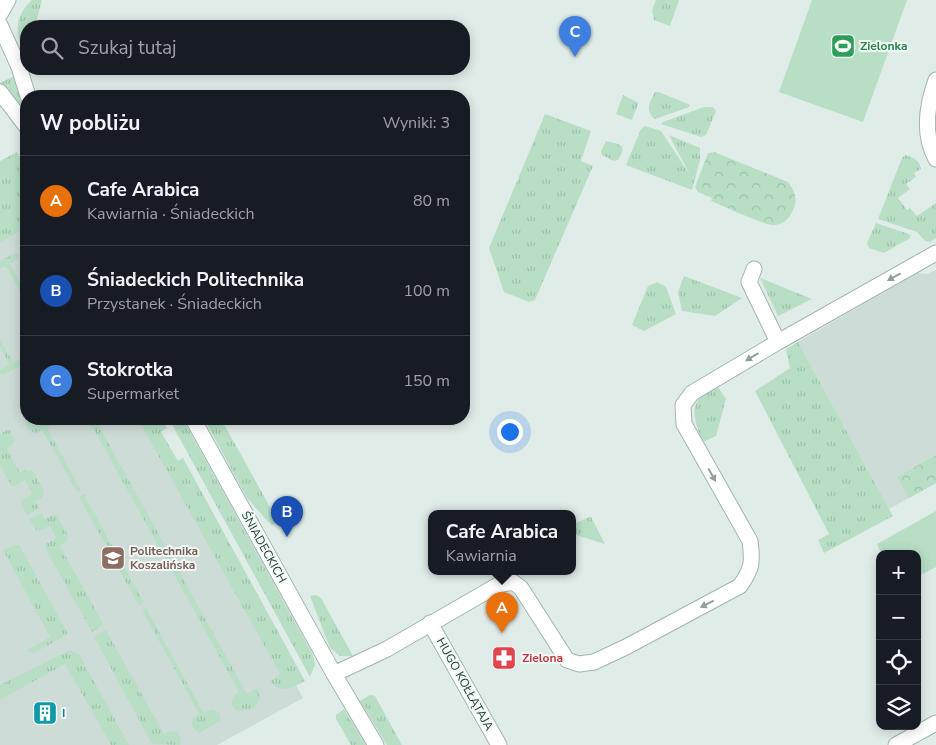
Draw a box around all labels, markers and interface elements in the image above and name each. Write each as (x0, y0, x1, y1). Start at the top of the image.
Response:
pin: C (559, 16, 591, 57)
search box (20, 20, 470, 75)
sports icon: Zielonka (830, 33, 856, 59)
icon: search (38, 34, 66, 62)
text: Szukaj tutaj (78, 35, 177, 61)
place label: Zielonka (860, 38, 907, 54)
text: W pobliżu (40, 109, 141, 137)
text: Wyniki: 3 (383, 112, 450, 134)
text: Cafe Arabica (87, 177, 199, 203)
text: A (50, 190, 62, 212)
text: 80 m (413, 190, 450, 212)
text: Kawiarnia · Śniadeckich (87, 203, 255, 225)
text: Śniadeckich Politechnika (87, 267, 304, 293)
one-way arrow (887, 272, 900, 281)
text: B (50, 280, 62, 302)
text: 100 m (403, 280, 450, 302)
text: Przystanek · Śniadeckich (87, 293, 262, 315)
one-way arrow (746, 352, 759, 361)
text: Stokrotka (87, 357, 173, 383)
text: C (51, 370, 61, 392)
text: 150 m (403, 370, 450, 392)
text: Supermarket (87, 383, 179, 405)
your location (497, 419, 523, 445)
one-way arrow (708, 467, 716, 482)
pin: B (271, 496, 303, 537)
street label: ŚNIADECKICH (238, 508, 290, 586)
popup (428, 510, 576, 575)
text: Cafe Arabica (446, 519, 558, 545)
place label: Politechnika Koszalińska (130, 543, 198, 573)
school or university icon: Politechnika Koszalińska (100, 545, 126, 571)
text: Kawiarnia (446, 545, 517, 567)
map controls (876, 550, 921, 730)
button: + (876, 550, 921, 595)
pin: A (486, 592, 518, 633)
button: − (876, 595, 921, 640)
one-way arrow (700, 600, 714, 608)
street label: HUGO KOŁŁĄTAJA (433, 635, 497, 733)
button: locate (876, 640, 921, 685)
pharmacy icon: Zielona (491, 645, 517, 671)
place label: Zielona (522, 650, 563, 666)
button: layers (876, 685, 921, 730)
building icon: I (32, 700, 58, 726)
place label: I (62, 705, 65, 721)

